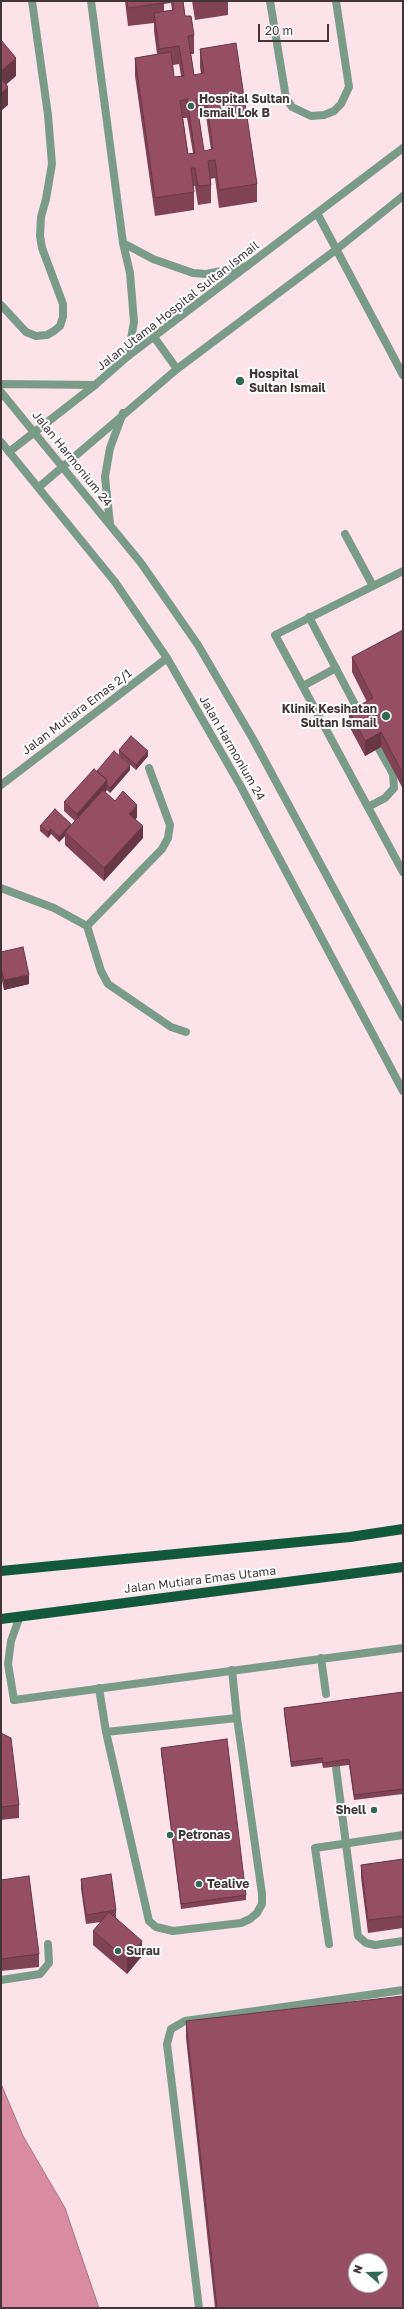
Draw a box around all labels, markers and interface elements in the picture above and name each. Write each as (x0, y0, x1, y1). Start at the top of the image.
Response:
scale bar (260, 16, 331, 42)
text: 20 m (265, 23, 293, 38)
place label: Hospital Sultan Ismail Lok B (199, 92, 289, 120)
marker: Hospital Sultan Ismail Lok B (186, 101, 196, 111)
street label: Jalan Utama Hospital Sultan Ismail (94, 238, 262, 374)
place label: Hospital Sultan Ismail (249, 367, 326, 395)
marker: Hospital Sultan Ismail (234, 375, 246, 387)
street label: Jalan Harmonium 24 (29, 408, 115, 510)
street label: Jalan Mutiara Emas 2/1 (19, 666, 135, 758)
street label: Jalan Harmonium 24 (196, 693, 268, 803)
place label: Klinik Kesihatan Sultan Ismail (282, 702, 377, 730)
marker: Klinik Kesihatan Sultan Ismail (380, 710, 392, 722)
street label: Jalan Mutiara Emas Utama (123, 1564, 277, 1596)
place label: Shell (336, 1803, 366, 1817)
marker: Shell (369, 1805, 379, 1815)
place label: Petronas (178, 1828, 230, 1842)
marker: Petronas (165, 1830, 175, 1840)
place label: Tealive (207, 1877, 249, 1891)
marker: Tealive (194, 1879, 204, 1889)
place label: Surau (126, 1944, 160, 1958)
marker: Surau (113, 1946, 123, 1956)
north arrow (348, 2253, 388, 2293)
text: N (350, 2263, 365, 2275)

